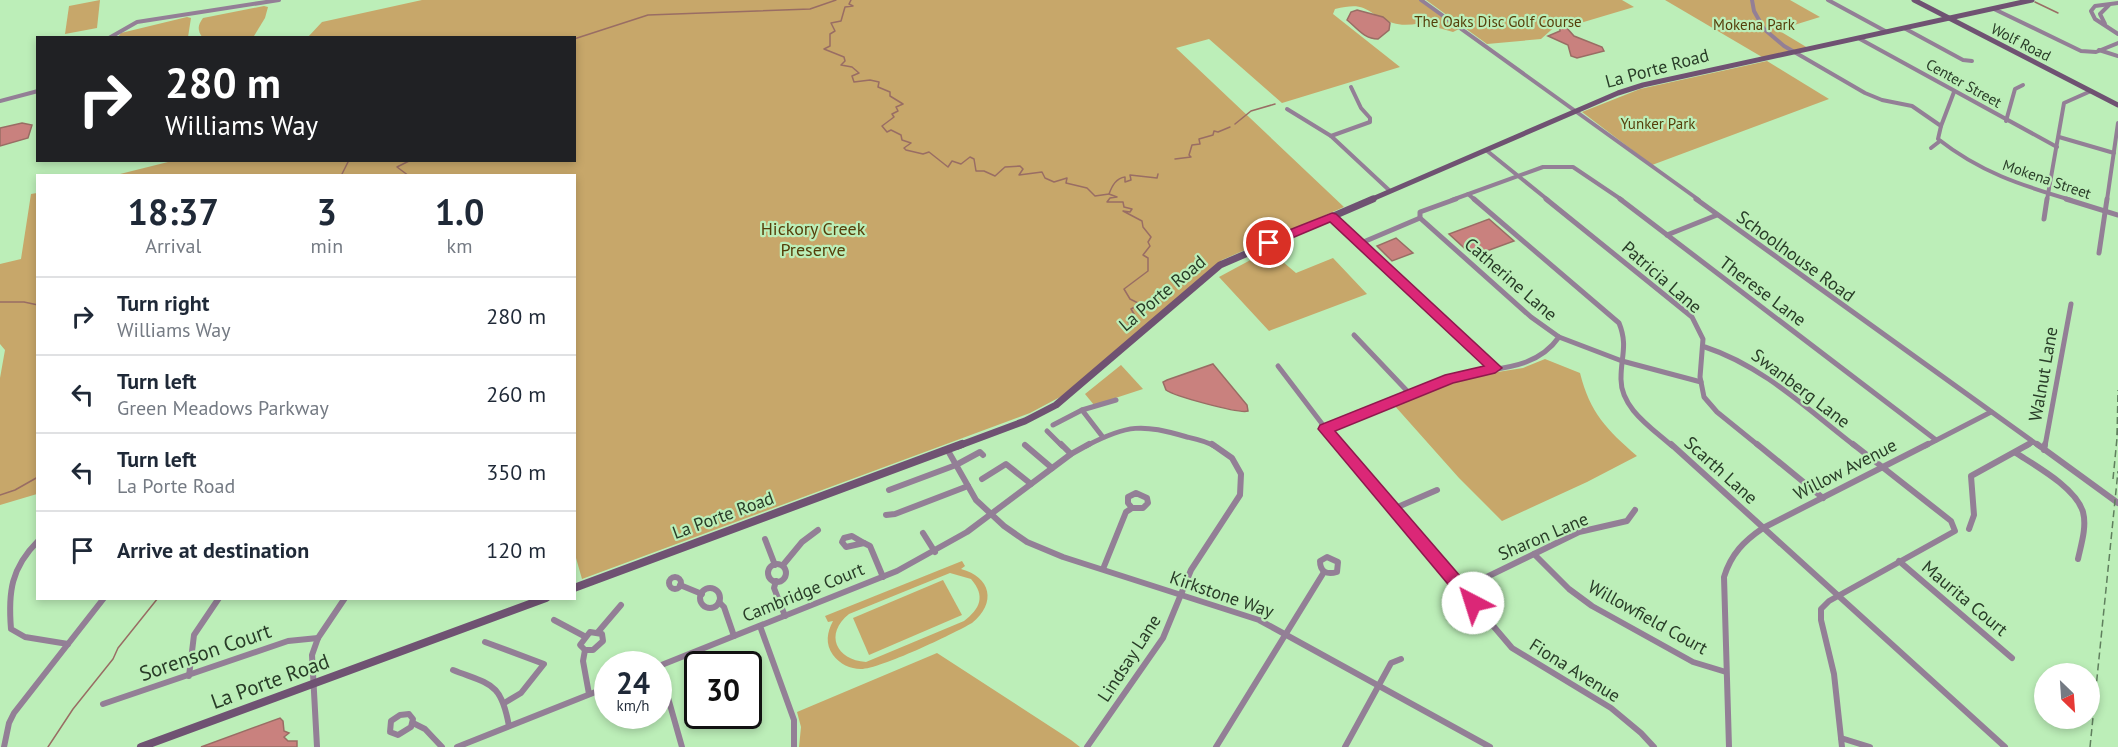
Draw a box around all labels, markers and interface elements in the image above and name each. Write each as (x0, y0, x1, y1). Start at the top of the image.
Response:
park label: The Oaks Disc Golf Course (1414, 12, 1582, 31)
park label: Mokena Park (1713, 15, 1796, 34)
street label: Wolf Road (1988, 19, 2054, 65)
street label: La Porte Road (1603, 43, 1711, 93)
street label: Center Street (1923, 54, 2005, 112)
text: 280 m (165, 55, 281, 110)
icon: right (66, 60, 144, 138)
text: Williams Way (165, 108, 318, 142)
park label: Yunker Park (1621, 114, 1696, 133)
street label: Mokena Street (2000, 155, 2094, 203)
text: 18:37 (128, 188, 219, 235)
text: 3 (317, 188, 337, 235)
text: 1.0 (435, 188, 484, 235)
street label: Schoolhouse Road (1732, 205, 1860, 307)
park label: Hickory Creek Preserve (761, 217, 866, 261)
pin (1243, 217, 1294, 268)
icon: arrive (1252, 226, 1285, 259)
street label: Catherine Lane (1460, 232, 1562, 326)
text: Arrival (145, 233, 201, 259)
text: min (311, 233, 343, 259)
text: km (447, 233, 472, 259)
street label: Patricia Lane (1617, 236, 1707, 318)
street label: La Porte Road (1114, 250, 1210, 336)
street label: Therese Lane (1715, 251, 1811, 331)
text: Turn right (117, 289, 209, 317)
icon: right (66, 300, 99, 333)
text: 280 m (486, 302, 546, 330)
text: Williams Way (117, 317, 230, 343)
street label: Walnut Lane (2023, 325, 2063, 423)
street label: Swanberg Lane (1747, 343, 1855, 433)
text: Turn left (117, 367, 197, 395)
icon: left (66, 378, 99, 411)
text: 260 m (486, 380, 546, 408)
text: Green Meadows Parkway (117, 395, 329, 421)
street label: Scarth Lane (1680, 431, 1762, 509)
street label: Willow Avenue (1789, 433, 1901, 505)
text: Turn left (117, 445, 197, 473)
icon: left (66, 456, 99, 489)
text: 350 m (486, 458, 546, 486)
text: La Porte Road (117, 473, 235, 499)
street label: La Porte Road (669, 486, 777, 544)
street label: Sharon Lane (1494, 507, 1592, 565)
icon: arrive (66, 534, 99, 567)
text: Arrive at destination (117, 536, 309, 564)
text: 120 m (486, 536, 546, 564)
street label: Maurita Court (1917, 555, 2013, 641)
street label: Cambridge Court (739, 557, 867, 627)
street label: Kirkstone Way (1167, 565, 1278, 623)
position arrow (1441, 571, 1505, 635)
street label: Willowfield Court (1584, 575, 1712, 659)
street label: Lindsay Lane (1092, 610, 1166, 706)
street label: Sorenson Court (136, 617, 274, 687)
street label: Fiona Avenue (1525, 633, 1625, 707)
street label: La Porte Road (207, 647, 333, 715)
speed limit sign: 30 (684, 651, 762, 729)
text: 24 (616, 663, 650, 702)
north arrow (2034, 663, 2100, 729)
map controls (2034, 663, 2100, 729)
text: km/h (617, 696, 649, 715)

